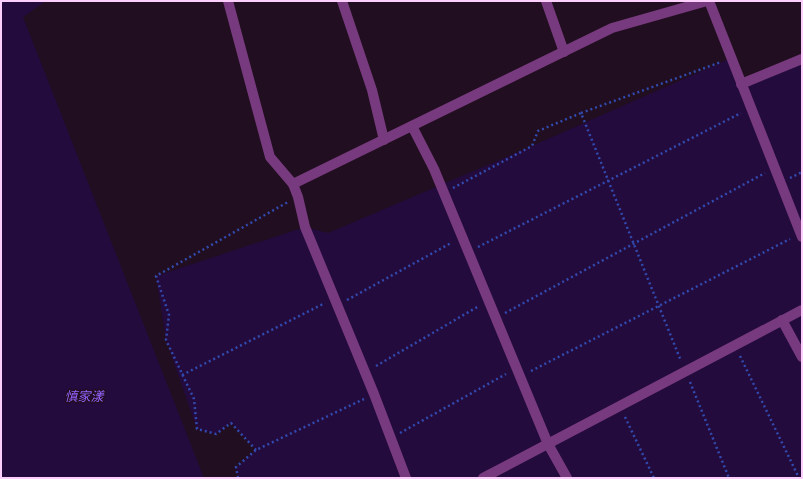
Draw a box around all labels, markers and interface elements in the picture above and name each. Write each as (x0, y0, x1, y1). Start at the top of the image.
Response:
water label: 慎家漾 (64, 389, 105, 404)

